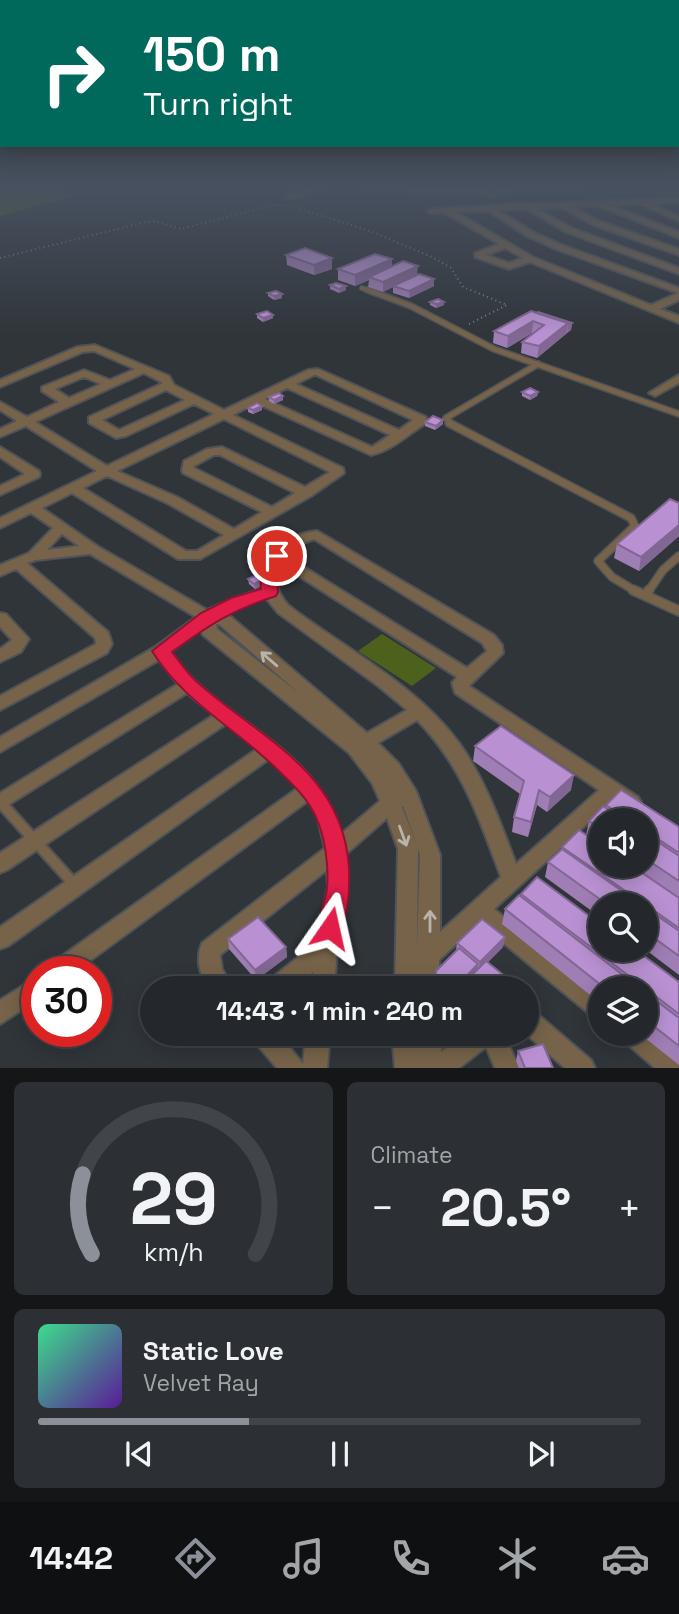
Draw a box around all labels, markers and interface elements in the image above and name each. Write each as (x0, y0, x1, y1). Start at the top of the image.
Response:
text: 150 m (143, 23, 281, 85)
icon: right (28, 28, 119, 119)
text: Turn right (143, 84, 293, 124)
pin (247, 526, 307, 586)
icon: arrive (258, 537, 296, 575)
one-way arrow (260, 651, 278, 667)
map controls (588, 808, 658, 1046)
button: sound (588, 808, 658, 878)
one-way arrow (398, 825, 410, 847)
position arrow (293, 891, 367, 965)
button: search (588, 892, 658, 962)
one-way arrow (423, 909, 437, 932)
speed limit sign: 30 (21, 956, 112, 1047)
button: layers (588, 976, 658, 1046)
text: 14:43 · 1 min · 240 m (216, 994, 463, 1028)
text: Climate (371, 1140, 453, 1170)
text: 29 (129, 1153, 217, 1246)
text: 20.5° (440, 1175, 571, 1241)
text: − (371, 1184, 394, 1232)
text: + (617, 1184, 641, 1232)
text: km/h (143, 1236, 203, 1268)
text: Static Love (143, 1334, 284, 1368)
text: Velvet Ray (143, 1368, 259, 1398)
icon: previous (120, 1435, 158, 1473)
icon: pause (321, 1435, 359, 1473)
icon: next (522, 1435, 560, 1473)
icon: directions (171, 1534, 220, 1583)
icon: music (279, 1534, 328, 1583)
icon: phone (386, 1534, 435, 1583)
icon: climate (493, 1534, 542, 1583)
icon: car (601, 1534, 650, 1583)
text: 14:42 (29, 1538, 113, 1578)

